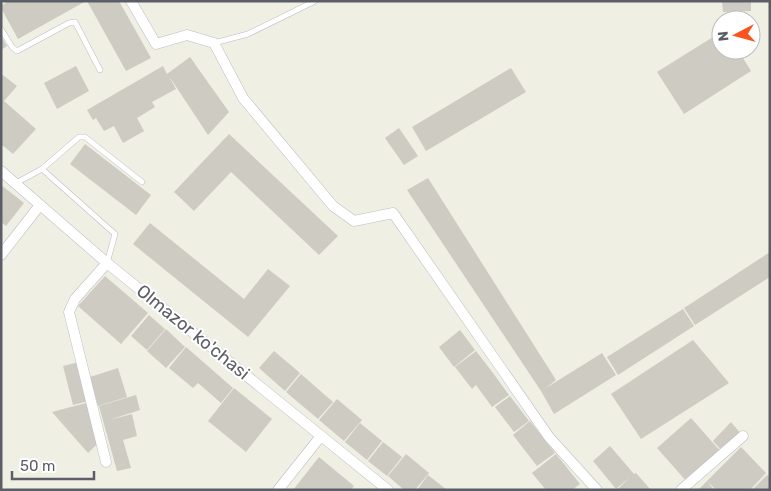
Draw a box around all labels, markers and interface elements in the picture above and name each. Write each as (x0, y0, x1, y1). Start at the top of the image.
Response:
north arrow (711, 10, 761, 60)
text: N (715, 30, 733, 42)
street label: Olmazor ko'chasi (132, 280, 254, 384)
scale bar (12, 448, 95, 480)
text: 50 m (20, 457, 55, 475)

